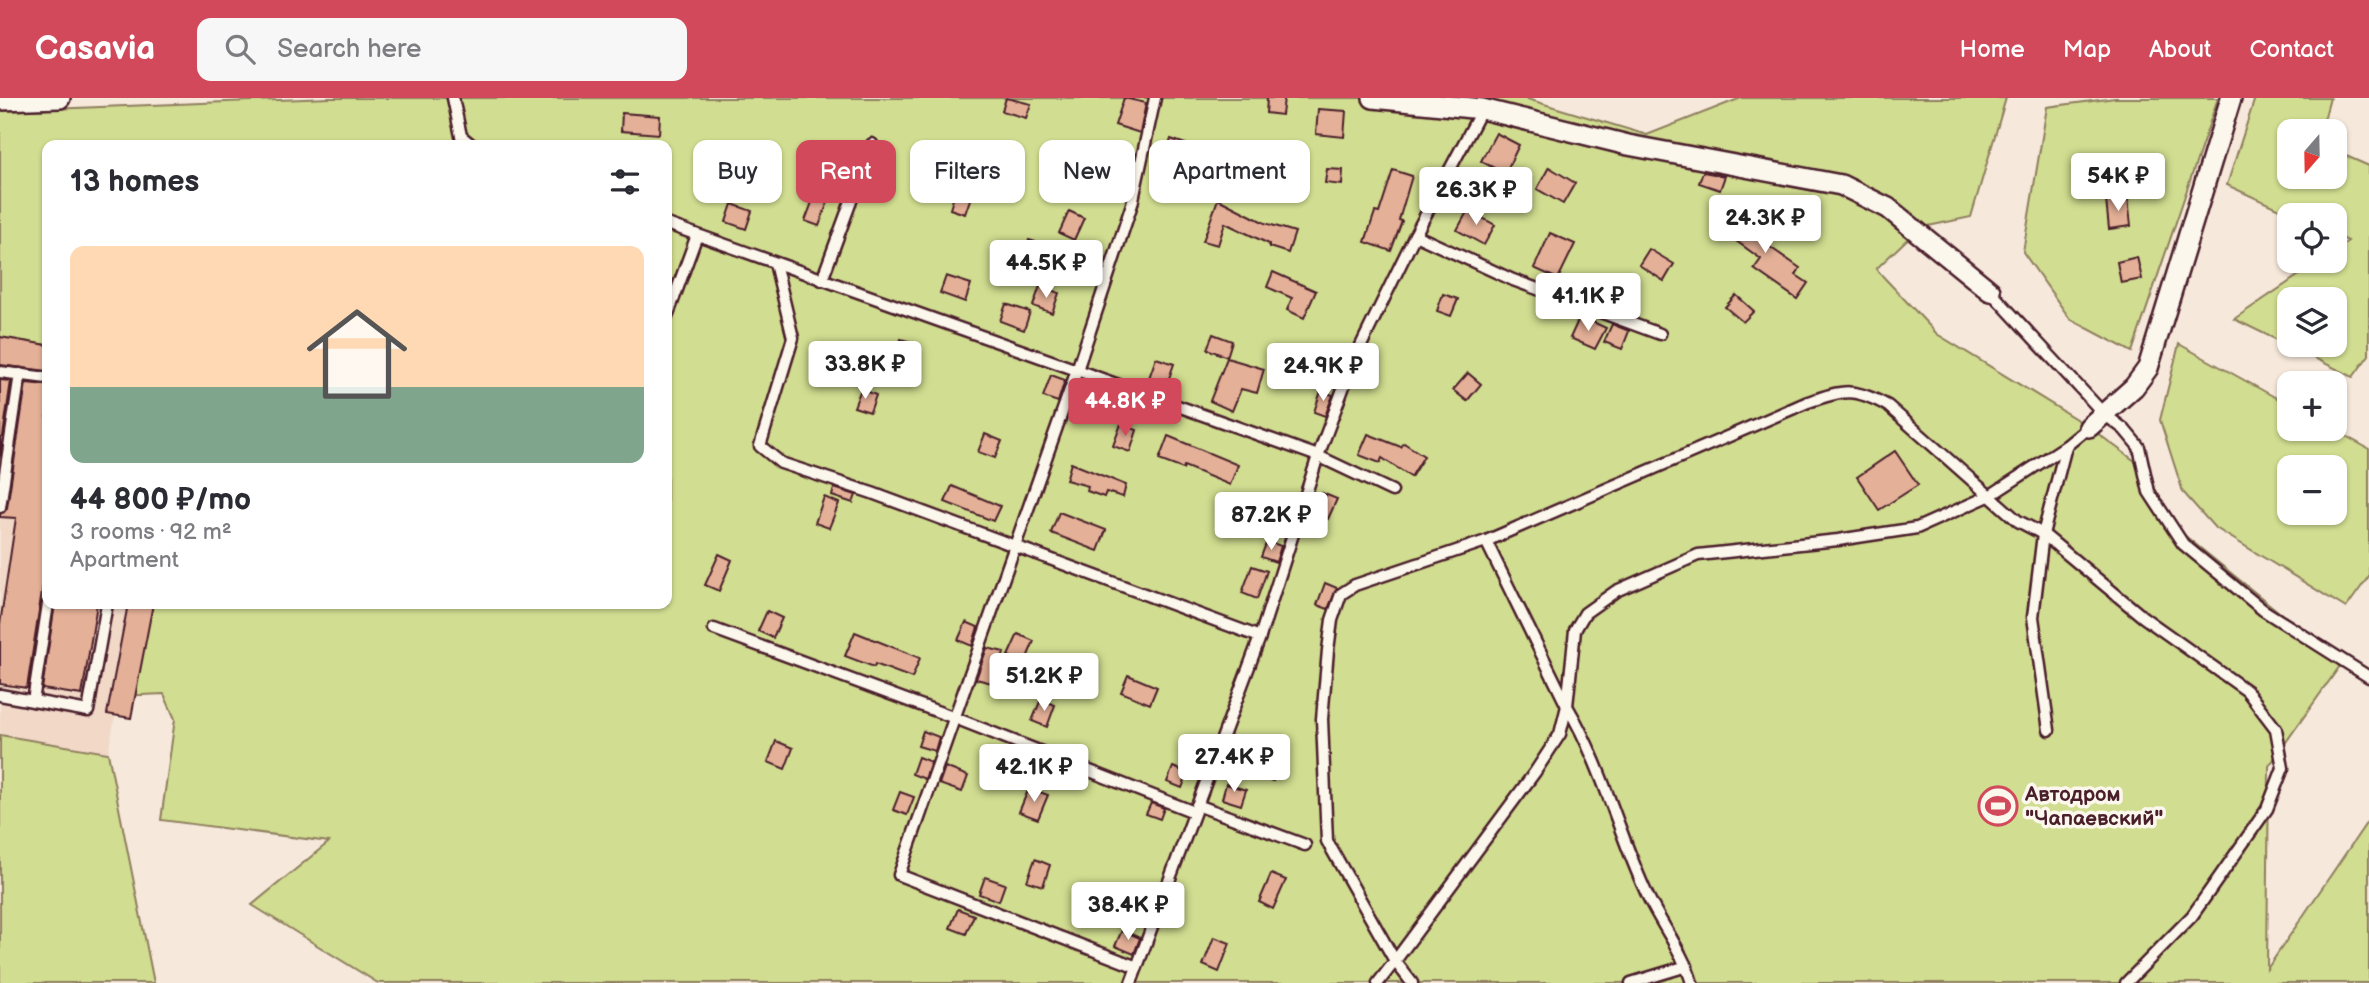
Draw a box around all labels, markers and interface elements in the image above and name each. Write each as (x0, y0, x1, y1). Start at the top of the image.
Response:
search box (197, 18, 687, 81)
text: Casavia (35, 29, 155, 69)
icon: search (221, 30, 259, 68)
text: Search here (277, 34, 421, 65)
text: Home (1960, 35, 2025, 64)
text: Map (2063, 35, 2111, 64)
text: About (2149, 35, 2211, 64)
text: Contact (2249, 35, 2334, 64)
north arrow (2277, 119, 2347, 189)
map controls (2277, 119, 2347, 525)
chip: Buy (693, 140, 782, 203)
chip: Rent (796, 140, 896, 203)
chip: Filters (910, 140, 1025, 203)
chip: New (1039, 140, 1135, 203)
chip: Apartment (1149, 140, 1310, 203)
pin: 54K ₽ (2069, 153, 2167, 213)
text: 54K ₽ (2087, 162, 2149, 190)
icon: filters (606, 163, 644, 201)
text: 13 homes (70, 164, 199, 200)
pin: 26.3K ₽ (1411, 167, 1541, 227)
text: 26.3K ₽ (1435, 176, 1517, 204)
pin: 24.3K ₽ (1700, 195, 1830, 255)
button: locate (2277, 203, 2347, 273)
text: 24.3K ₽ (1725, 204, 1805, 232)
pin: 44.5K ₽ (981, 240, 1111, 300)
text: 44.5K ₽ (1006, 249, 1086, 277)
pin: 41.1K ₽ (1523, 274, 1653, 333)
text: 41.1K ₽ (1552, 282, 1624, 310)
button: layers (2277, 287, 2347, 357)
icon: home (294, 291, 420, 417)
pin: 33.8K ₽ (800, 342, 930, 401)
pin: 24.9K ₽ (1258, 344, 1388, 403)
text: 33.8K ₽ (825, 350, 905, 378)
text: 24.9K ₽ (1283, 352, 1363, 380)
button: + (2277, 371, 2347, 441)
pin: 44.8K ₽ (1060, 378, 1190, 438)
text: 44.8K ₽ (1084, 387, 1166, 415)
button: − (2277, 455, 2347, 525)
text: 44 800 ₽/mo (70, 482, 251, 518)
pin: 87.2K ₽ (1206, 492, 1336, 552)
text: 87.2K ₽ (1231, 501, 1311, 529)
text: 3 rooms · 92 m² (70, 518, 232, 546)
text: Apartment (70, 546, 179, 574)
pin: 51.2K ₽ (979, 654, 1109, 713)
text: 51.2K ₽ (1005, 662, 1083, 690)
pin: 27.4K ₽ (1169, 734, 1299, 794)
text: 27.4K ₽ (1194, 743, 1274, 771)
pin: 42.1K ₽ (969, 744, 1099, 804)
text: 42.1K ₽ (995, 753, 1073, 781)
place label: Автодром "Чапаевский" (2024, 782, 2163, 831)
sports icon: Автодром "Чапаевский" (1977, 785, 2019, 827)
pin: 38.4K ₽ (1063, 882, 1193, 942)
text: 38.4K ₽ (1087, 891, 1169, 919)

